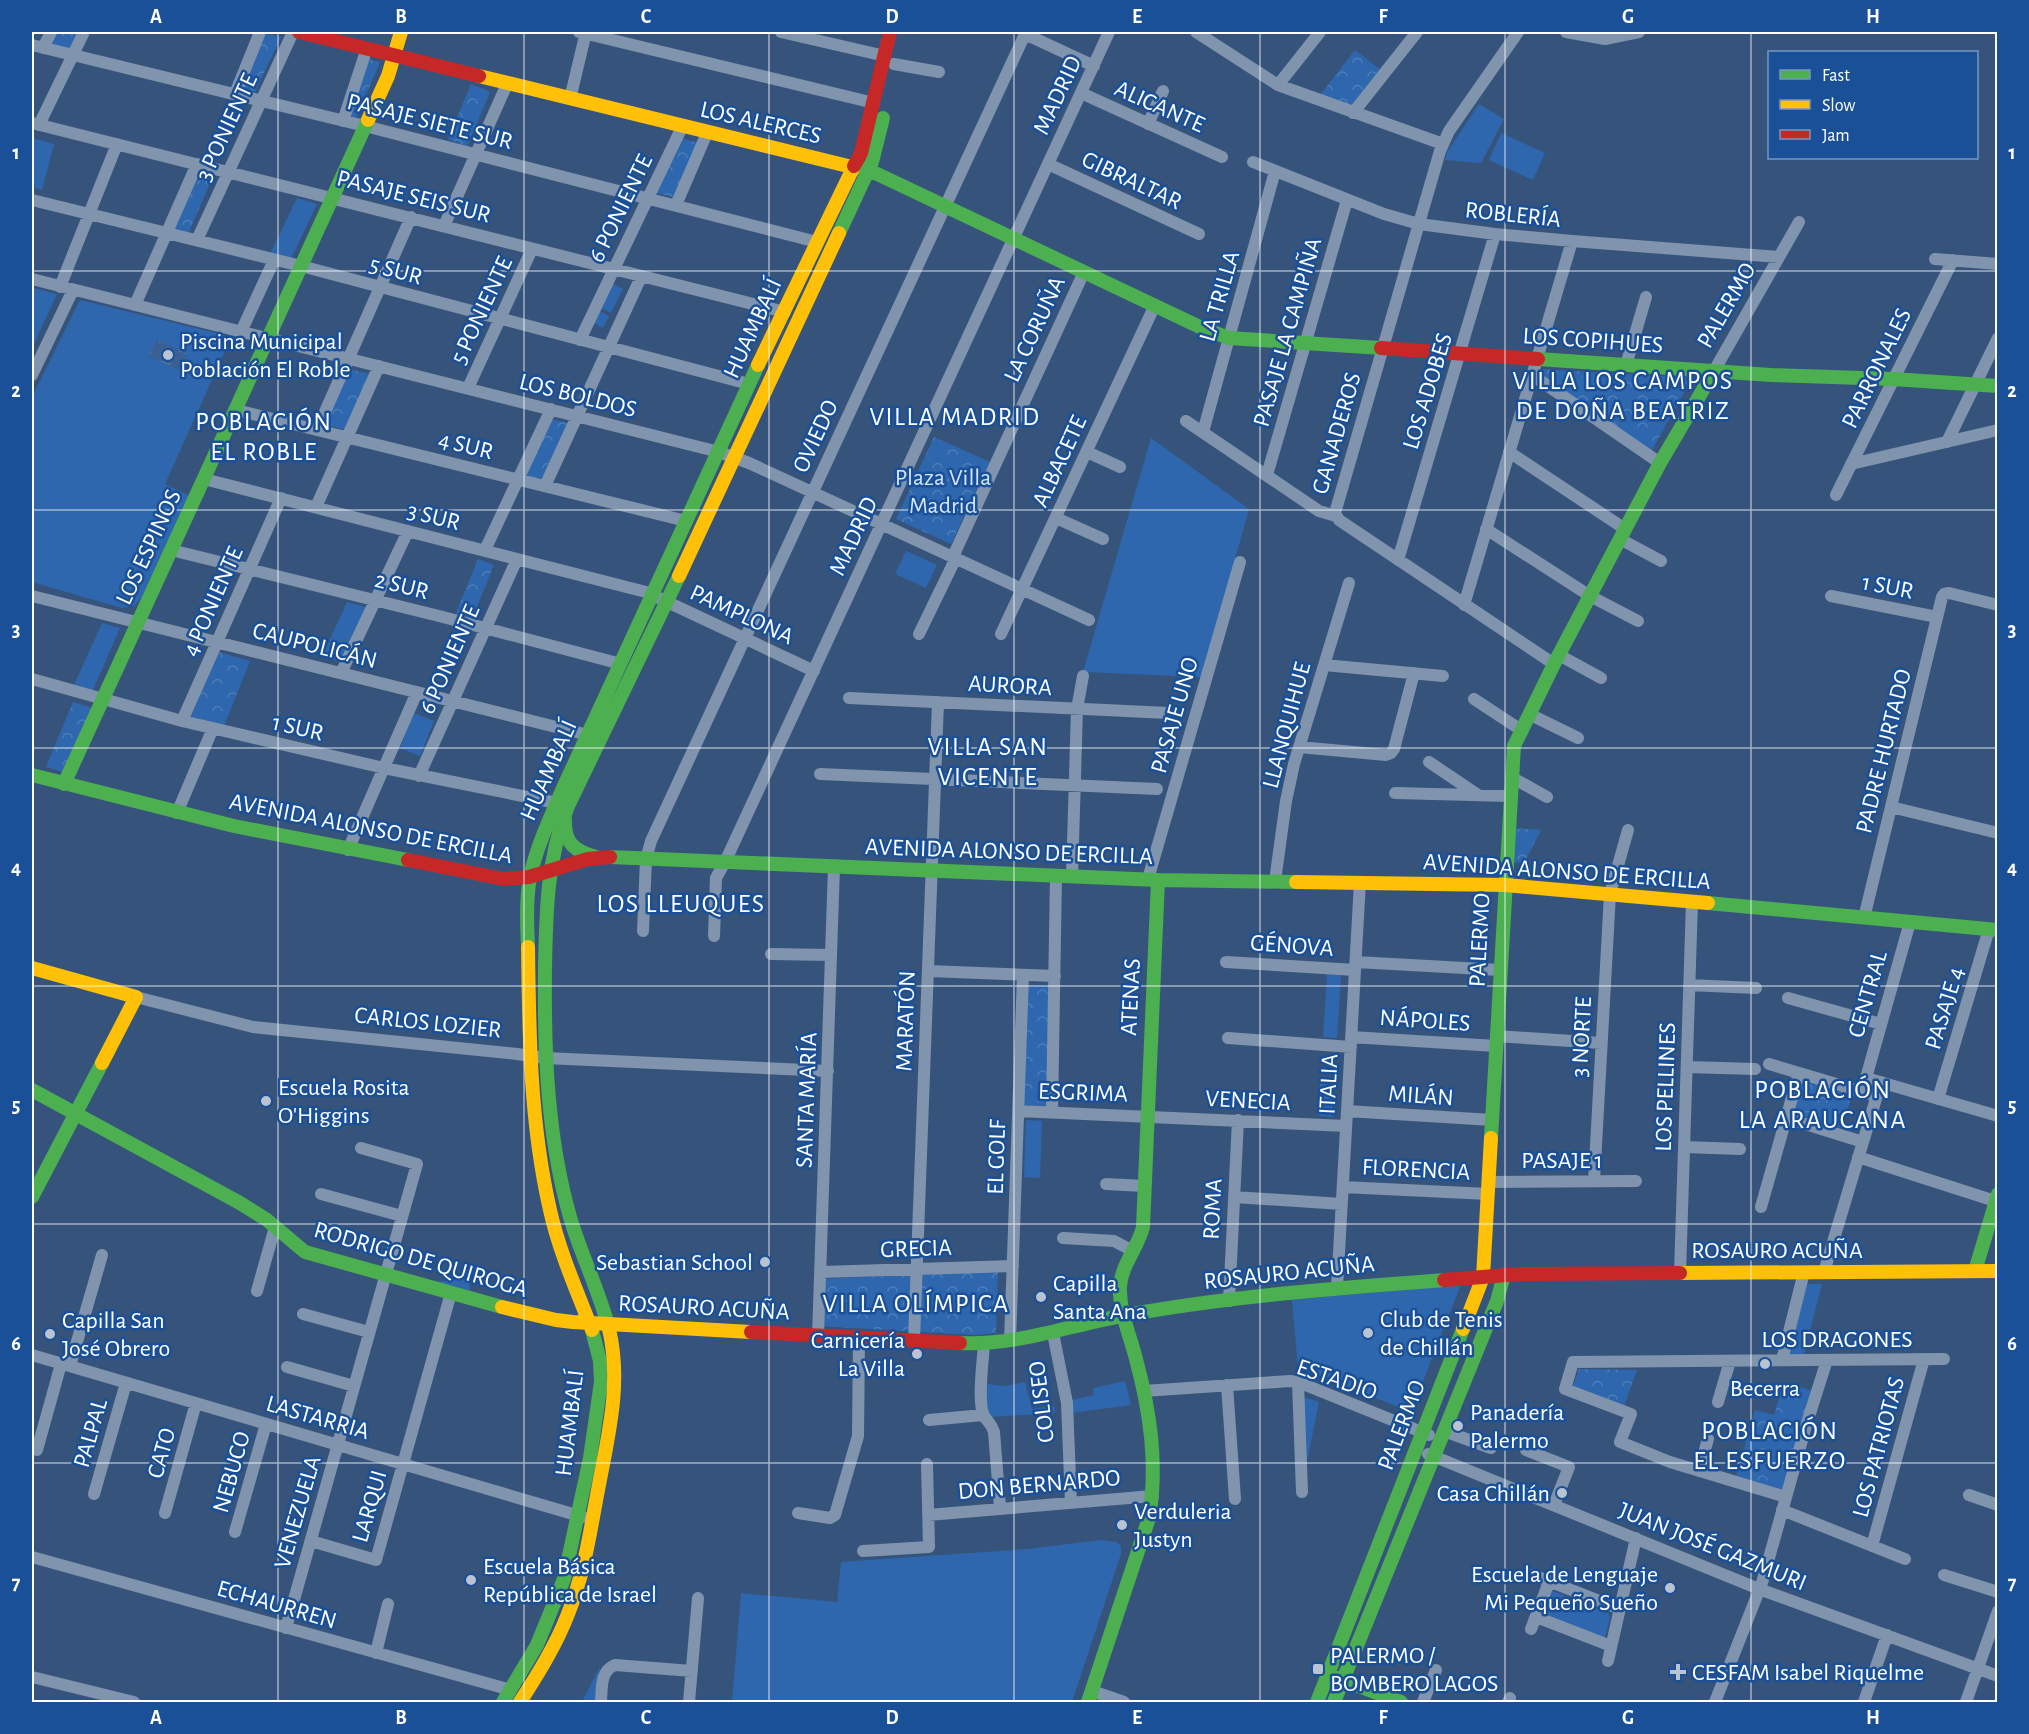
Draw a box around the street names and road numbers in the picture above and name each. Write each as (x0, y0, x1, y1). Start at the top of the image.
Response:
street label: MADRID (1029, 52, 1086, 138)
street label: 3 PONIENTE (192, 70, 262, 185)
street label: ALICANTE (1111, 77, 1209, 137)
street label: PASAJE SIETE SUR (345, 90, 515, 154)
street label: LOS ALERCES (698, 97, 824, 149)
street label: GIBRALTAR (1078, 147, 1185, 214)
street label: 6 PONIENTE (585, 150, 657, 266)
street label: PASAJE SEIS SUR (334, 166, 493, 228)
street label: ROBLERÍA (1464, 196, 1562, 232)
street label: PASAJE LA CAMPIÑA (1248, 234, 1326, 430)
street label: LA TRILLA (1196, 248, 1244, 344)
street label: 5 SUR (367, 252, 425, 290)
street label: 5 PONIENTE (447, 253, 517, 368)
street label: PALERMO (1693, 259, 1761, 352)
street label: LA CORUÑA (998, 272, 1070, 386)
street label: HUAMBALÍ (718, 274, 787, 382)
street label: PARRONALES (1838, 305, 1916, 432)
street label: LOS COPIHUES (1522, 324, 1664, 358)
street label: LOS ADOBES (1399, 330, 1457, 452)
street label: LOS BOLDOS (517, 370, 639, 422)
street label: GANADEROS (1308, 370, 1366, 497)
street label: OVIEDO (789, 396, 843, 476)
street label: ALBACETE (1028, 412, 1092, 511)
street label: 4 SUR (436, 428, 495, 464)
street label: LOS ESPINOS (112, 486, 186, 609)
street label: MADRID (825, 493, 882, 579)
street label: 3 SUR (405, 499, 463, 535)
street label: 4 PONIENTE (178, 543, 248, 660)
street label: 2 SUR (372, 568, 431, 604)
street label: 1 SUR (1860, 570, 1916, 604)
street label: PAMPLONA (686, 581, 797, 649)
street label: 6 PONIENTE (415, 601, 485, 718)
street label: CAUPOLICÁN (250, 617, 380, 673)
street label: PASAJE UNO (1147, 654, 1203, 776)
street label: LLANQUIHUE (1259, 659, 1315, 791)
street label: PADRE HURTADO (1852, 667, 1916, 836)
street label: AURORA (967, 672, 1053, 700)
street label: 1 SUR (270, 710, 326, 746)
street label: HUAMBALÍ (514, 715, 582, 824)
street label: AVENIDA ALONSO DE ERCILLA (227, 790, 515, 868)
street label: AVENIDA ALONSO DE ERCILLA (865, 835, 1153, 869)
street label: AVENIDA ALONSO DE ERCILLA (1422, 850, 1711, 894)
street label: PALERMO (1466, 892, 1494, 988)
street label: GÉNOVA (1249, 929, 1335, 961)
street label: CENTRAL (1844, 948, 1892, 1040)
street label: ATENAS (1117, 958, 1145, 1036)
street label: PASAJE 4 (1921, 964, 1969, 1052)
street label: MARATÓN (890, 970, 920, 1072)
street label: 3 NORTE (1568, 996, 1596, 1078)
street label: CARLOS LOZIER (353, 1003, 503, 1043)
street label: NÁPOLES (1379, 1004, 1471, 1036)
street label: LOS PELLINES (1652, 1022, 1680, 1152)
street label: SANTA MARÍA (791, 1031, 821, 1168)
street label: ITALIA (1315, 1053, 1343, 1115)
street label: ESGRIMA (1038, 1079, 1128, 1107)
street label: MILÁN (1387, 1080, 1455, 1110)
street label: VENECIA (1205, 1087, 1291, 1115)
street label: EL GOLF (984, 1118, 1010, 1195)
street label: PASAJE 1 (1521, 1149, 1603, 1173)
street label: FLORENCIA (1361, 1155, 1471, 1185)
street label: ROMA (1199, 1178, 1227, 1240)
street label: RODRIGO DE QUIROGA (311, 1218, 530, 1302)
street label: GRECIA (880, 1236, 952, 1262)
street label: ROSAURO ACUÑA (1691, 1237, 1863, 1263)
street label: ROSAURO ACUÑA (1202, 1250, 1376, 1294)
street label: ROSAURO ACUÑA (618, 1290, 791, 1324)
street label: LOS DRAGONES (1762, 1328, 1912, 1352)
street label: ESTADIO (1293, 1355, 1380, 1405)
street label: COLISEO (1025, 1360, 1059, 1444)
street label: HUAMBALÍ (550, 1368, 588, 1478)
street label: LOS PATRIOTAS (1849, 1374, 1909, 1520)
street label: PALERMO (1374, 1377, 1430, 1474)
street label: LASTARRIA (263, 1392, 372, 1444)
street label: PALPAL (70, 1396, 112, 1470)
street label: CATO (143, 1425, 181, 1481)
street label: NEBUCO (209, 1429, 255, 1516)
street label: VENEZUELA (270, 1453, 326, 1571)
street label: DON BERNARDO (957, 1466, 1121, 1504)
street label: LARQUI (348, 1468, 392, 1545)
street label: JUAN JOSÉ GAZMURI (1615, 1496, 1811, 1596)
street label: ECHAURREN (214, 1576, 339, 1633)

